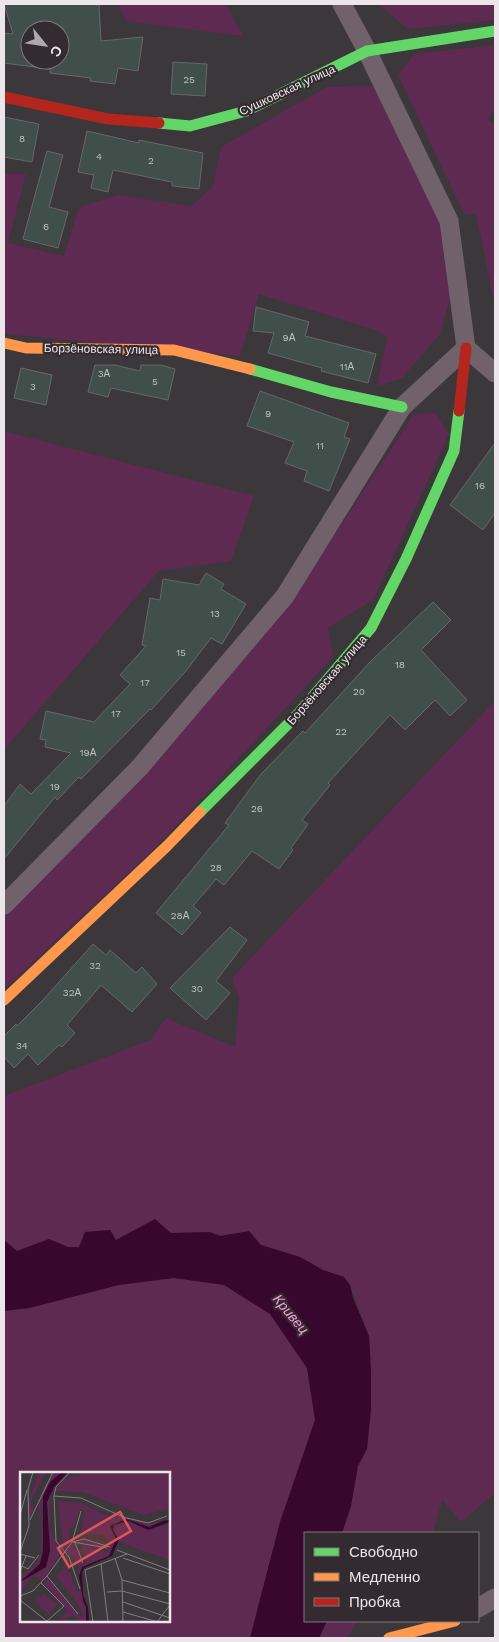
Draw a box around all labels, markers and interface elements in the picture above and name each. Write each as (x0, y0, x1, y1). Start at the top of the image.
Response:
north arrow (20, 20, 70, 70)
text: С (47, 43, 66, 60)
street label: Сушковская улица (237, 61, 338, 118)
house number: 25 (183, 74, 195, 85)
house number: 8 (19, 133, 25, 144)
house number: 4 (96, 151, 102, 162)
house number: 2 (148, 155, 154, 166)
house number: 6 (43, 221, 49, 232)
house number: 9А (283, 332, 296, 343)
street label: Борзёновская улица (44, 341, 159, 357)
house number: 11А (340, 361, 355, 372)
house number: 3А (98, 368, 111, 379)
house number: 5 (152, 376, 158, 387)
house number: 3 (30, 381, 36, 392)
house number: 9 (265, 408, 271, 419)
house number: 11 (316, 440, 324, 451)
house number: 16 (475, 480, 485, 491)
house number: 13 (210, 608, 220, 619)
street label: Борзёновская улица (284, 632, 370, 728)
house number: 15 (176, 647, 186, 658)
house number: 18 (395, 659, 405, 670)
house number: 17 (140, 677, 150, 688)
house number: 20 (353, 686, 365, 697)
house number: 17 (111, 708, 121, 719)
house number: 22 (335, 726, 347, 737)
house number: 19А (80, 747, 97, 758)
house number: 19 (50, 781, 60, 792)
house number: 26 (251, 803, 263, 814)
house number: 28 (210, 862, 222, 873)
house number: 28А (171, 910, 190, 921)
house number: 32 (89, 960, 101, 971)
house number: 30 (191, 983, 203, 994)
house number: 32А (63, 987, 81, 998)
house number: 34 (16, 1040, 28, 1051)
water label: Кривец (270, 1291, 312, 1337)
inset map (20, 1472, 170, 1622)
legend (304, 1532, 479, 1622)
text: Свободно (349, 1543, 418, 1561)
text: Медленно (349, 1568, 420, 1586)
text: Пробка (349, 1593, 401, 1611)

